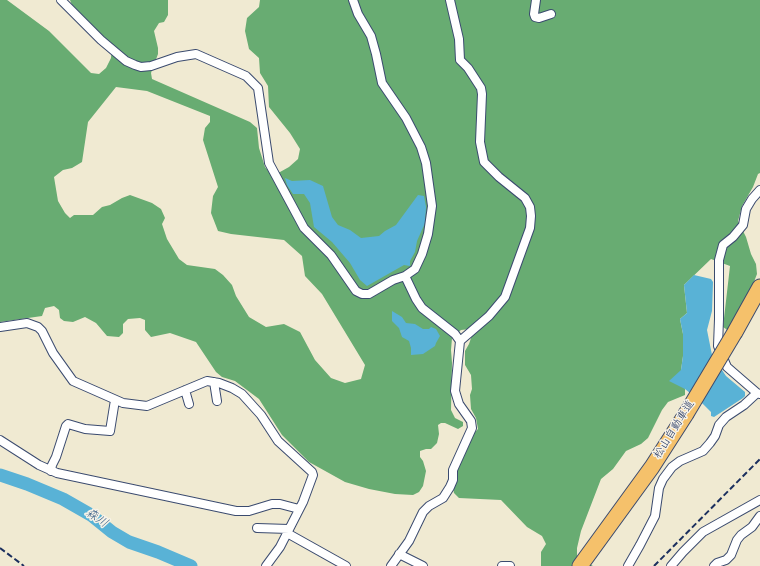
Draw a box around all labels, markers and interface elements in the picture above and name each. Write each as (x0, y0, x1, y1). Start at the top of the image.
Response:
street label: 松山自動車道 (652, 399, 698, 461)
water label: 森川 (82, 506, 110, 532)

